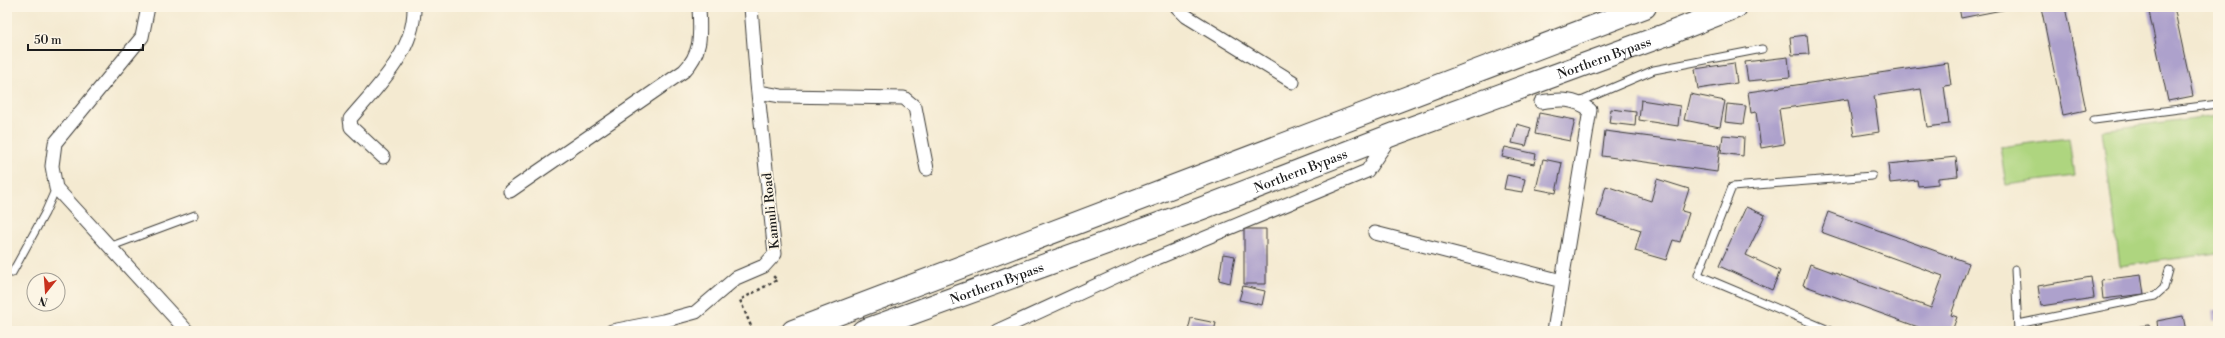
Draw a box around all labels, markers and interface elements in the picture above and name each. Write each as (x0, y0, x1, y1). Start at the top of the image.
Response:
scale bar (28, 26, 143, 52)
text: 50 m (34, 33, 62, 48)
street label: Northern Bypass (1555, 34, 1654, 83)
street label: Northern Bypass (1252, 146, 1350, 196)
street label: Kamuli Road (759, 171, 783, 250)
street label: Northern Bypass (948, 259, 1046, 308)
north arrow (26, 272, 66, 312)
text: N (37, 293, 50, 309)

